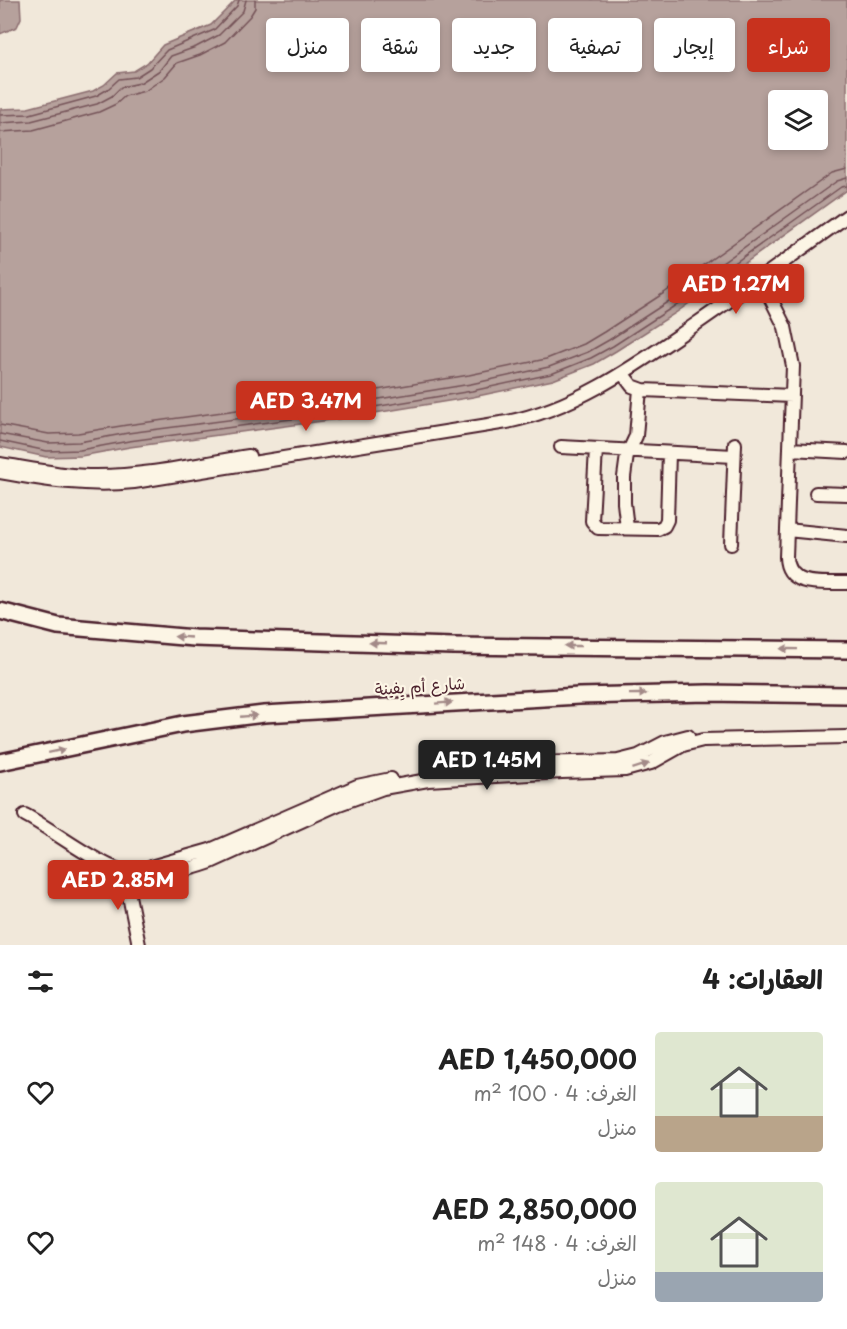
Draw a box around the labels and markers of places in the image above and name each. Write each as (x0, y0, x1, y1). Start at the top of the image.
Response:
pin: AED 1.27M (667, 264, 805, 315)
pin: AED 3.47M (237, 381, 375, 432)
pin: AED 1.45M (418, 740, 556, 791)
pin: AED 2.85M (49, 860, 187, 911)

